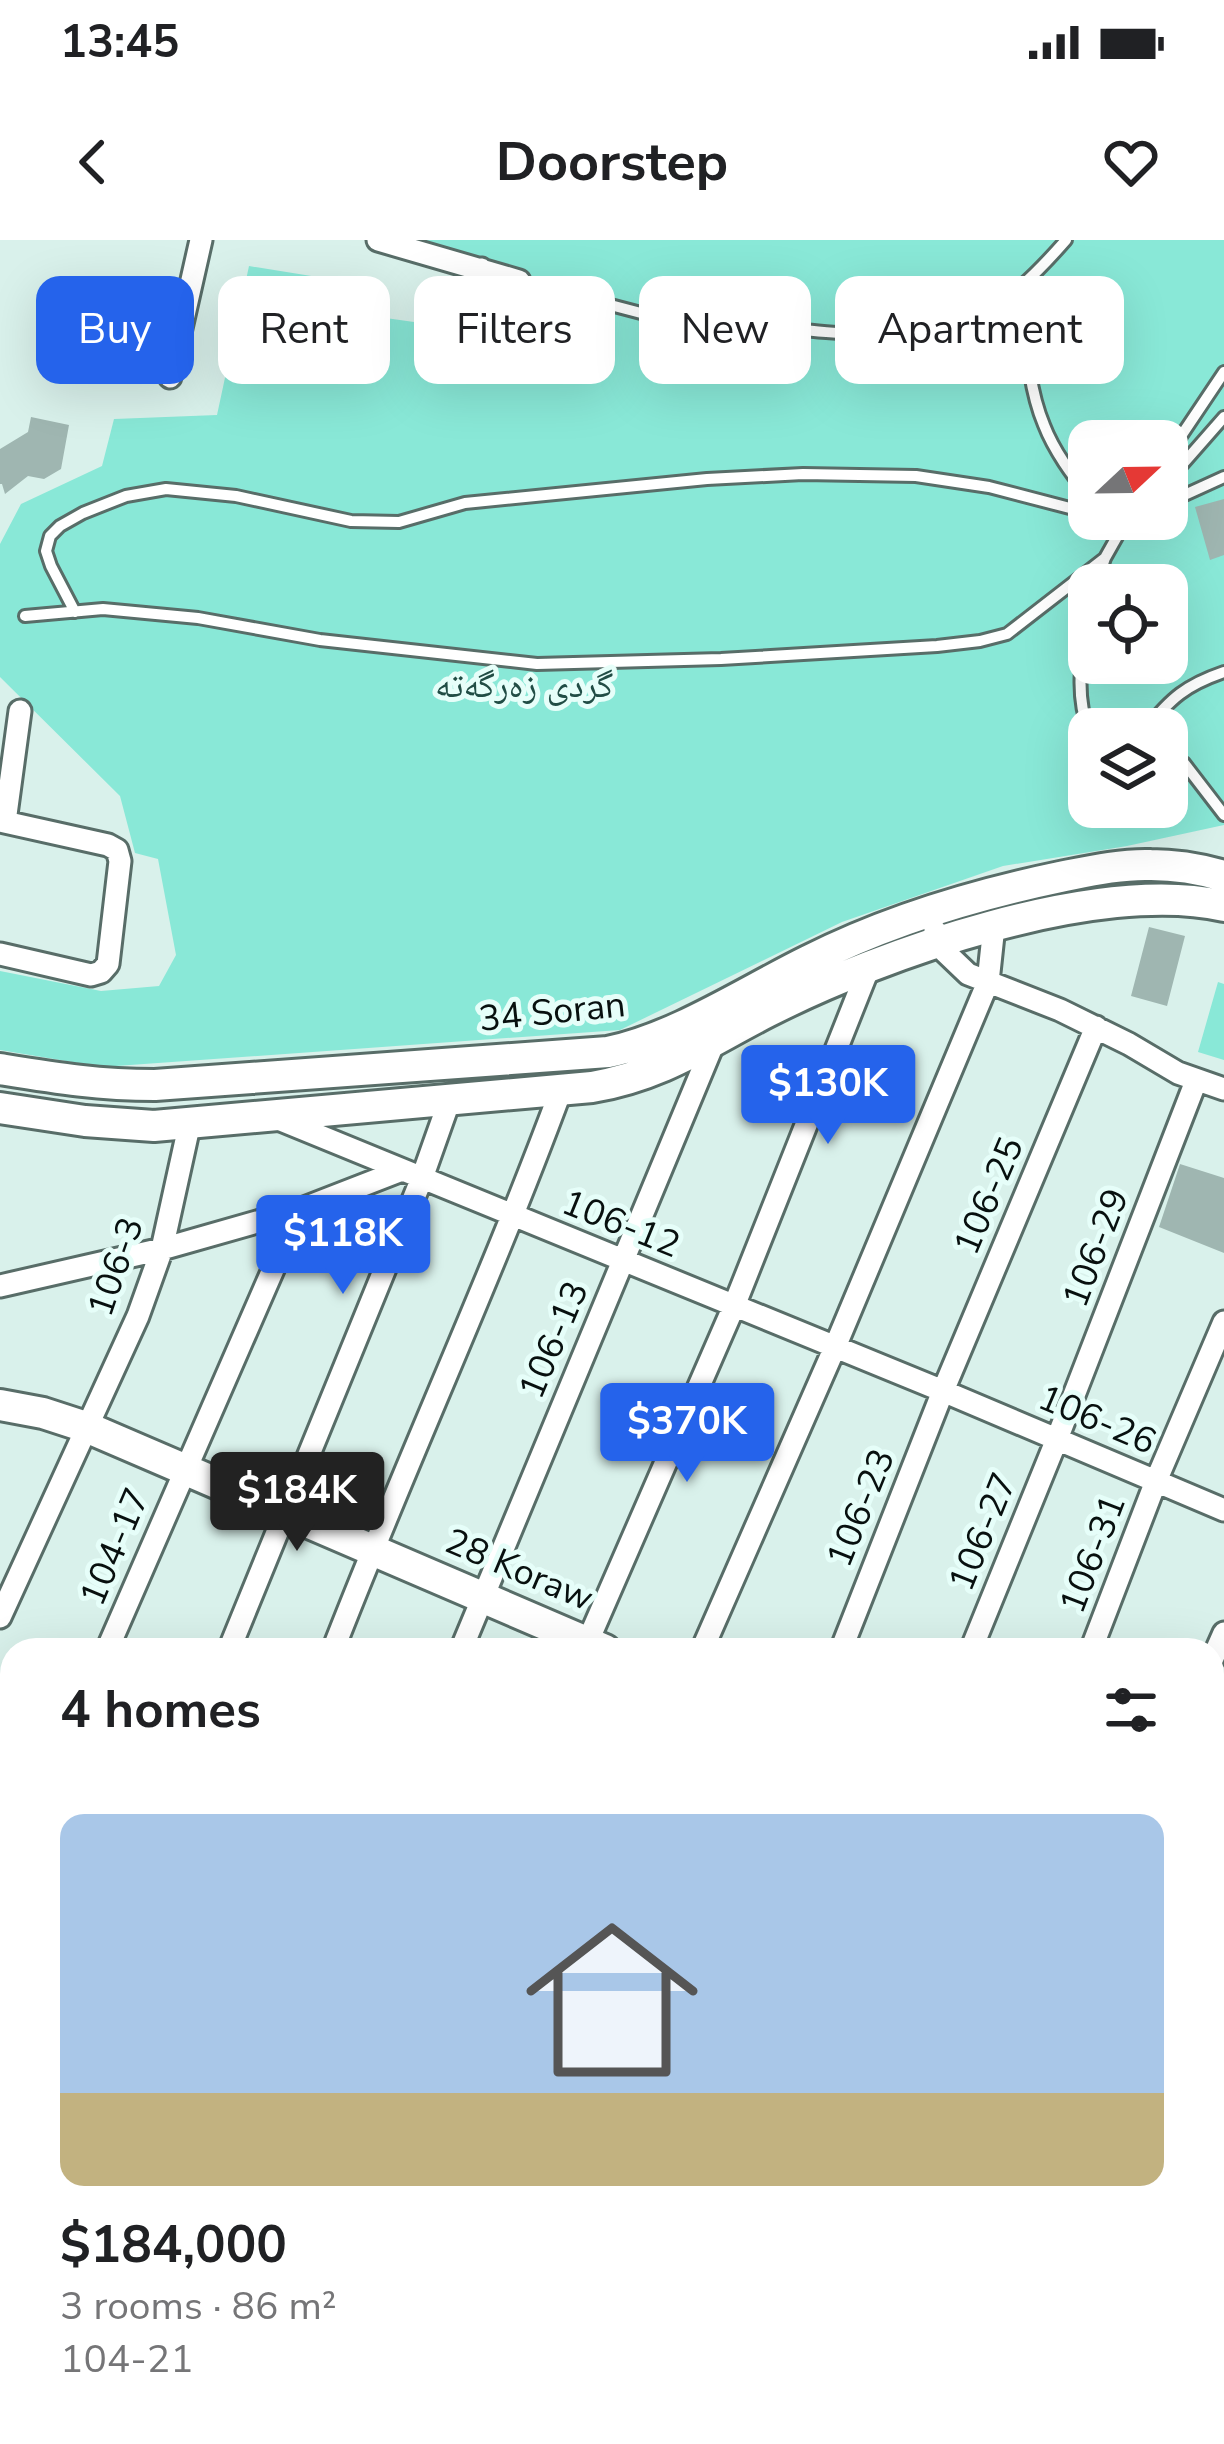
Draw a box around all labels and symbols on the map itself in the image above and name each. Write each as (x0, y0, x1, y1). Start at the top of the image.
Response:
north arrow (1068, 420, 1188, 540)
park label: گردی زەرگەتە (435, 661, 613, 710)
street label: 34 Soran (476, 980, 628, 1044)
pin: $130K (744, 1045, 912, 1147)
street label: 106-25 (942, 1130, 1036, 1262)
street label: 106-12 (555, 1178, 687, 1270)
street label: 106-29 (1051, 1182, 1141, 1314)
pin: $118K (259, 1195, 427, 1297)
street label: 106-3 (76, 1211, 156, 1323)
street label: 106-13 (507, 1274, 601, 1406)
street label: 106-26 (1031, 1373, 1163, 1467)
pin: $370K (603, 1383, 771, 1485)
street label: 106-23 (815, 1442, 907, 1574)
pin: $184K (213, 1452, 381, 1554)
street label: 106-27 (937, 1466, 1029, 1598)
street label: 104-17 (68, 1481, 162, 1613)
street label: 106-31 (1048, 1488, 1138, 1620)
street label: 28 Koraw (437, 1517, 601, 1623)

